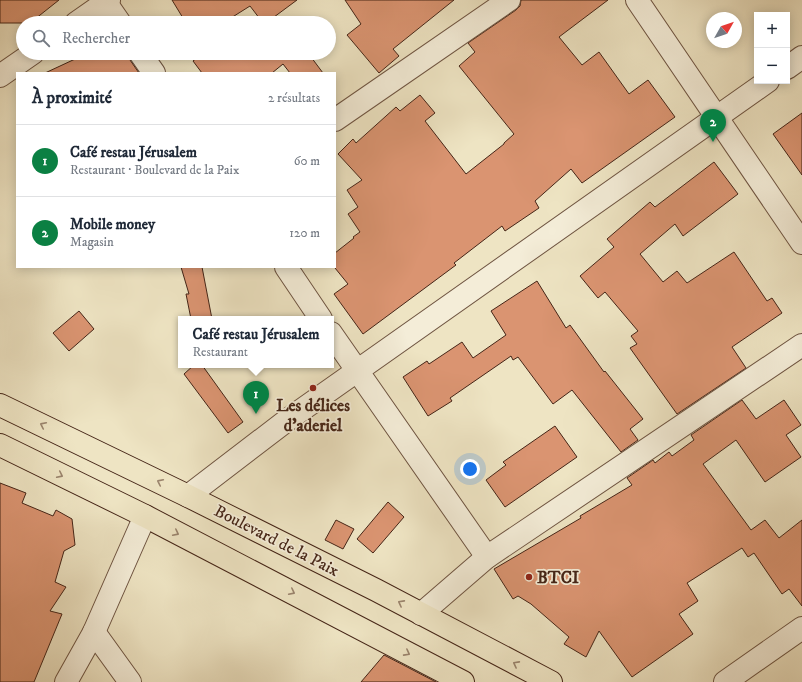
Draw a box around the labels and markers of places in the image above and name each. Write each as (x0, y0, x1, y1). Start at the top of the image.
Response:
pin: 2 (700, 109, 726, 142)
pin: 1 (243, 381, 269, 414)
marker: Les délices d'aderiel (308, 383, 318, 393)
place label: Les délices d'aderiel (276, 395, 350, 437)
place label: BTCI (537, 567, 579, 589)
marker: BTCI (524, 572, 534, 582)

